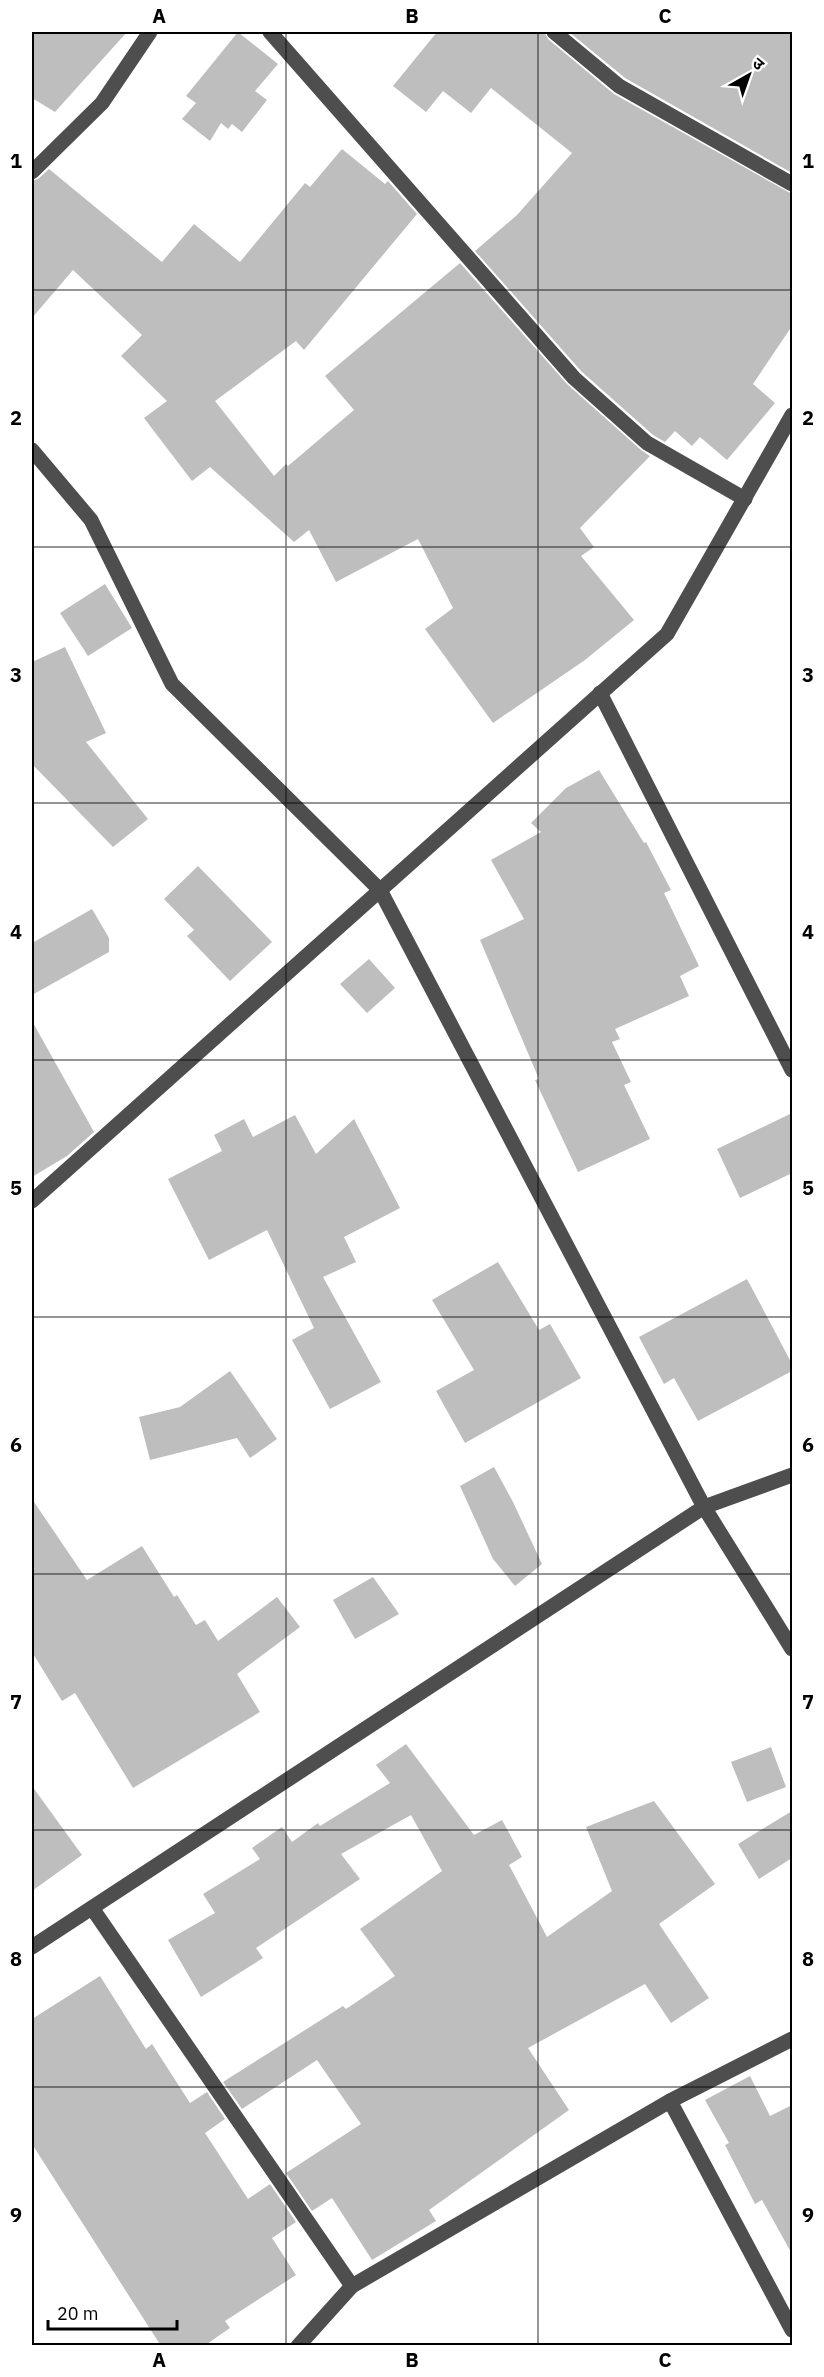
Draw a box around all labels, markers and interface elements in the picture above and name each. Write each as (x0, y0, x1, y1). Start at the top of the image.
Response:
text: A (152, 2, 166, 29)
text: B (405, 2, 419, 29)
text: C (658, 2, 672, 29)
north arrow (719, 45, 779, 105)
text: उ (749, 53, 769, 75)
text: 1 (10, 147, 22, 174)
text: 1 (802, 147, 814, 174)
text: 2 (10, 404, 22, 431)
text: 2 (802, 404, 814, 431)
text: 3 (10, 661, 22, 688)
text: 3 (802, 661, 814, 688)
text: 4 (10, 918, 22, 945)
text: 4 (802, 918, 814, 945)
text: 5 (10, 1174, 22, 1201)
text: 5 (802, 1174, 814, 1201)
text: 6 (10, 1431, 22, 1458)
text: 6 (802, 1431, 814, 1458)
text: 7 (10, 1688, 22, 1715)
text: 7 (802, 1688, 814, 1715)
text: 8 (10, 1945, 22, 1972)
text: 8 (802, 1945, 814, 1972)
text: 9 (10, 2201, 22, 2228)
text: 9 (802, 2201, 814, 2228)
scale bar (48, 2293, 177, 2331)
text: 20 m (57, 2302, 99, 2325)
text: A (152, 2346, 166, 2373)
text: B (405, 2346, 419, 2373)
text: C (658, 2346, 672, 2373)

